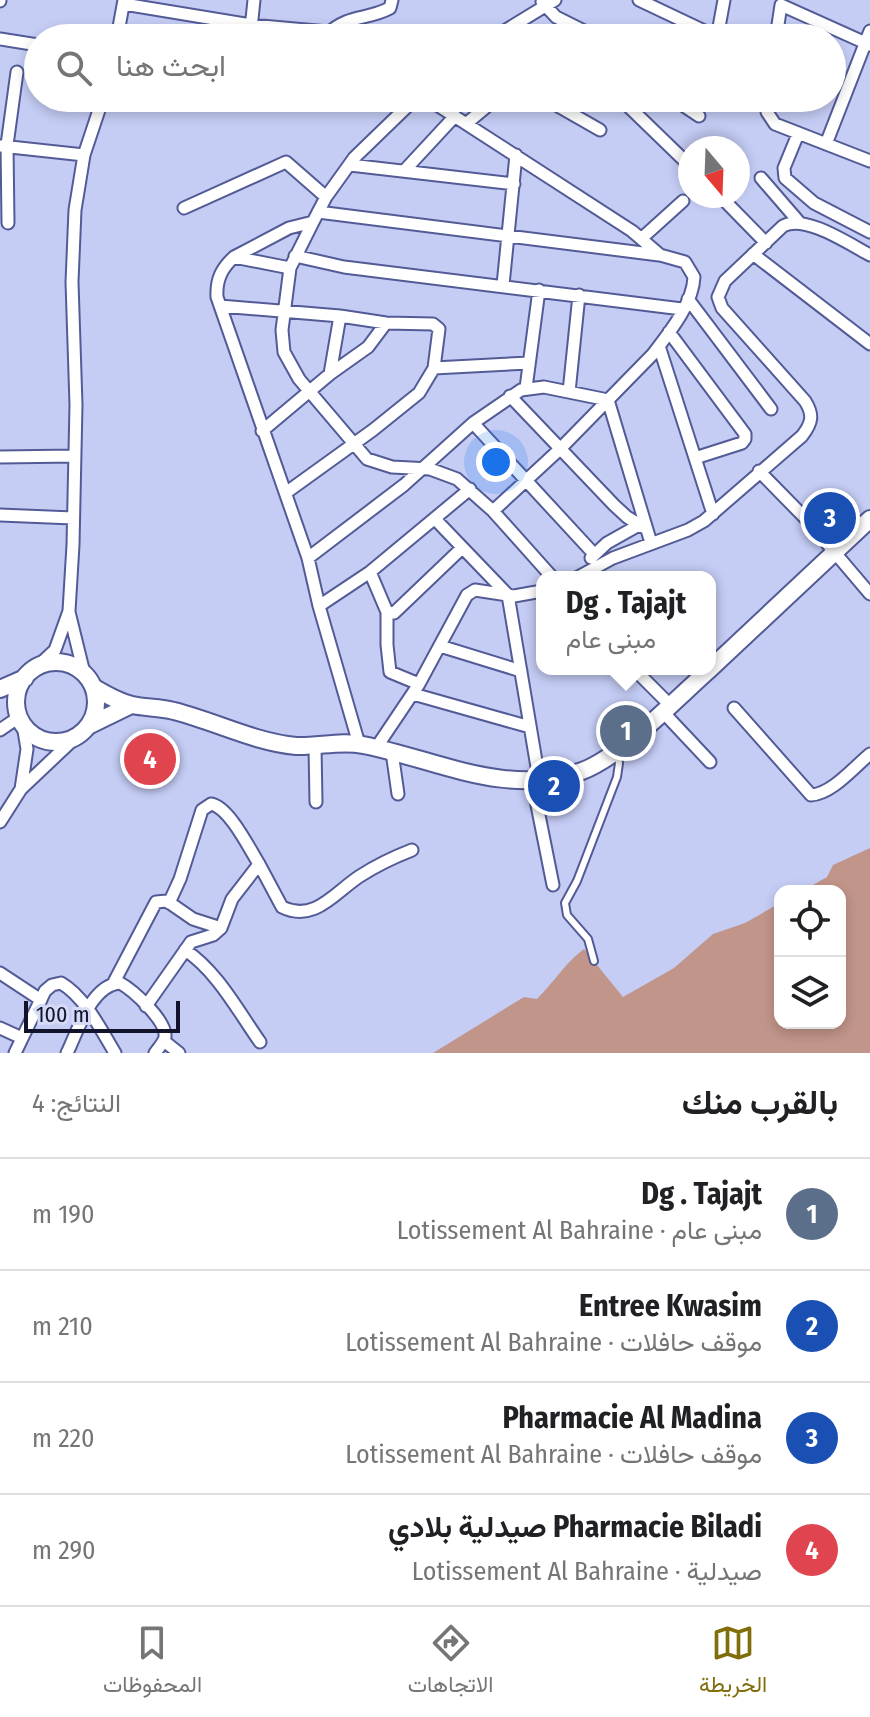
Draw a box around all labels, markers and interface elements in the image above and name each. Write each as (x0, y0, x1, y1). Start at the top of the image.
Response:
search box (24, 24, 846, 112)
icon: search (52, 46, 96, 90)
text: ابحث هنا (116, 48, 226, 84)
north arrow (678, 136, 750, 208)
your location (476, 442, 516, 482)
pin: 3 (804, 488, 856, 548)
popup (536, 571, 716, 675)
text: Dg . Tajajt (566, 585, 686, 621)
text: مبنى عام (566, 624, 656, 655)
pin: 1 (600, 701, 652, 761)
pin: 4 (124, 729, 176, 789)
pin: 2 (528, 756, 580, 816)
map controls (774, 885, 846, 1029)
button: locate (774, 885, 846, 957)
button: layers (774, 957, 846, 1029)
scale bar (24, 997, 180, 1033)
text: 100 m (36, 1001, 90, 1028)
text: بالقرب منك (682, 1082, 838, 1123)
text: النتائج: 4 (32, 1088, 121, 1119)
text: Dg . Tajajt (641, 1176, 762, 1212)
text: 190 m (32, 1199, 94, 1230)
text: 1 (807, 1199, 818, 1230)
text: مبنى عام · Lotissement Al Bahraine (397, 1215, 762, 1246)
text: Entree Kwasim (579, 1288, 762, 1324)
text: 210 m (32, 1311, 93, 1342)
text: 2 (806, 1311, 818, 1342)
text: موقف حافلات · Lotissement Al Bahraine (345, 1327, 762, 1358)
text: Pharmacie Al Madina (503, 1400, 762, 1436)
text: 220 m (32, 1423, 95, 1454)
text: 3 (806, 1423, 818, 1454)
text: موقف حافلات · Lotissement Al Bahraine (345, 1439, 762, 1470)
text: Pharmacie Biladi صيدلية بلادي (388, 1509, 762, 1545)
text: 290 m (32, 1535, 96, 1566)
text: 4 (805, 1535, 819, 1566)
text: صيدلية · Lotissement Al Bahraine (412, 1556, 762, 1587)
tab: المحفوظات (103, 1621, 202, 1704)
tab: الاتجاهات (408, 1621, 493, 1704)
tab: الخريطة (699, 1621, 767, 1704)

